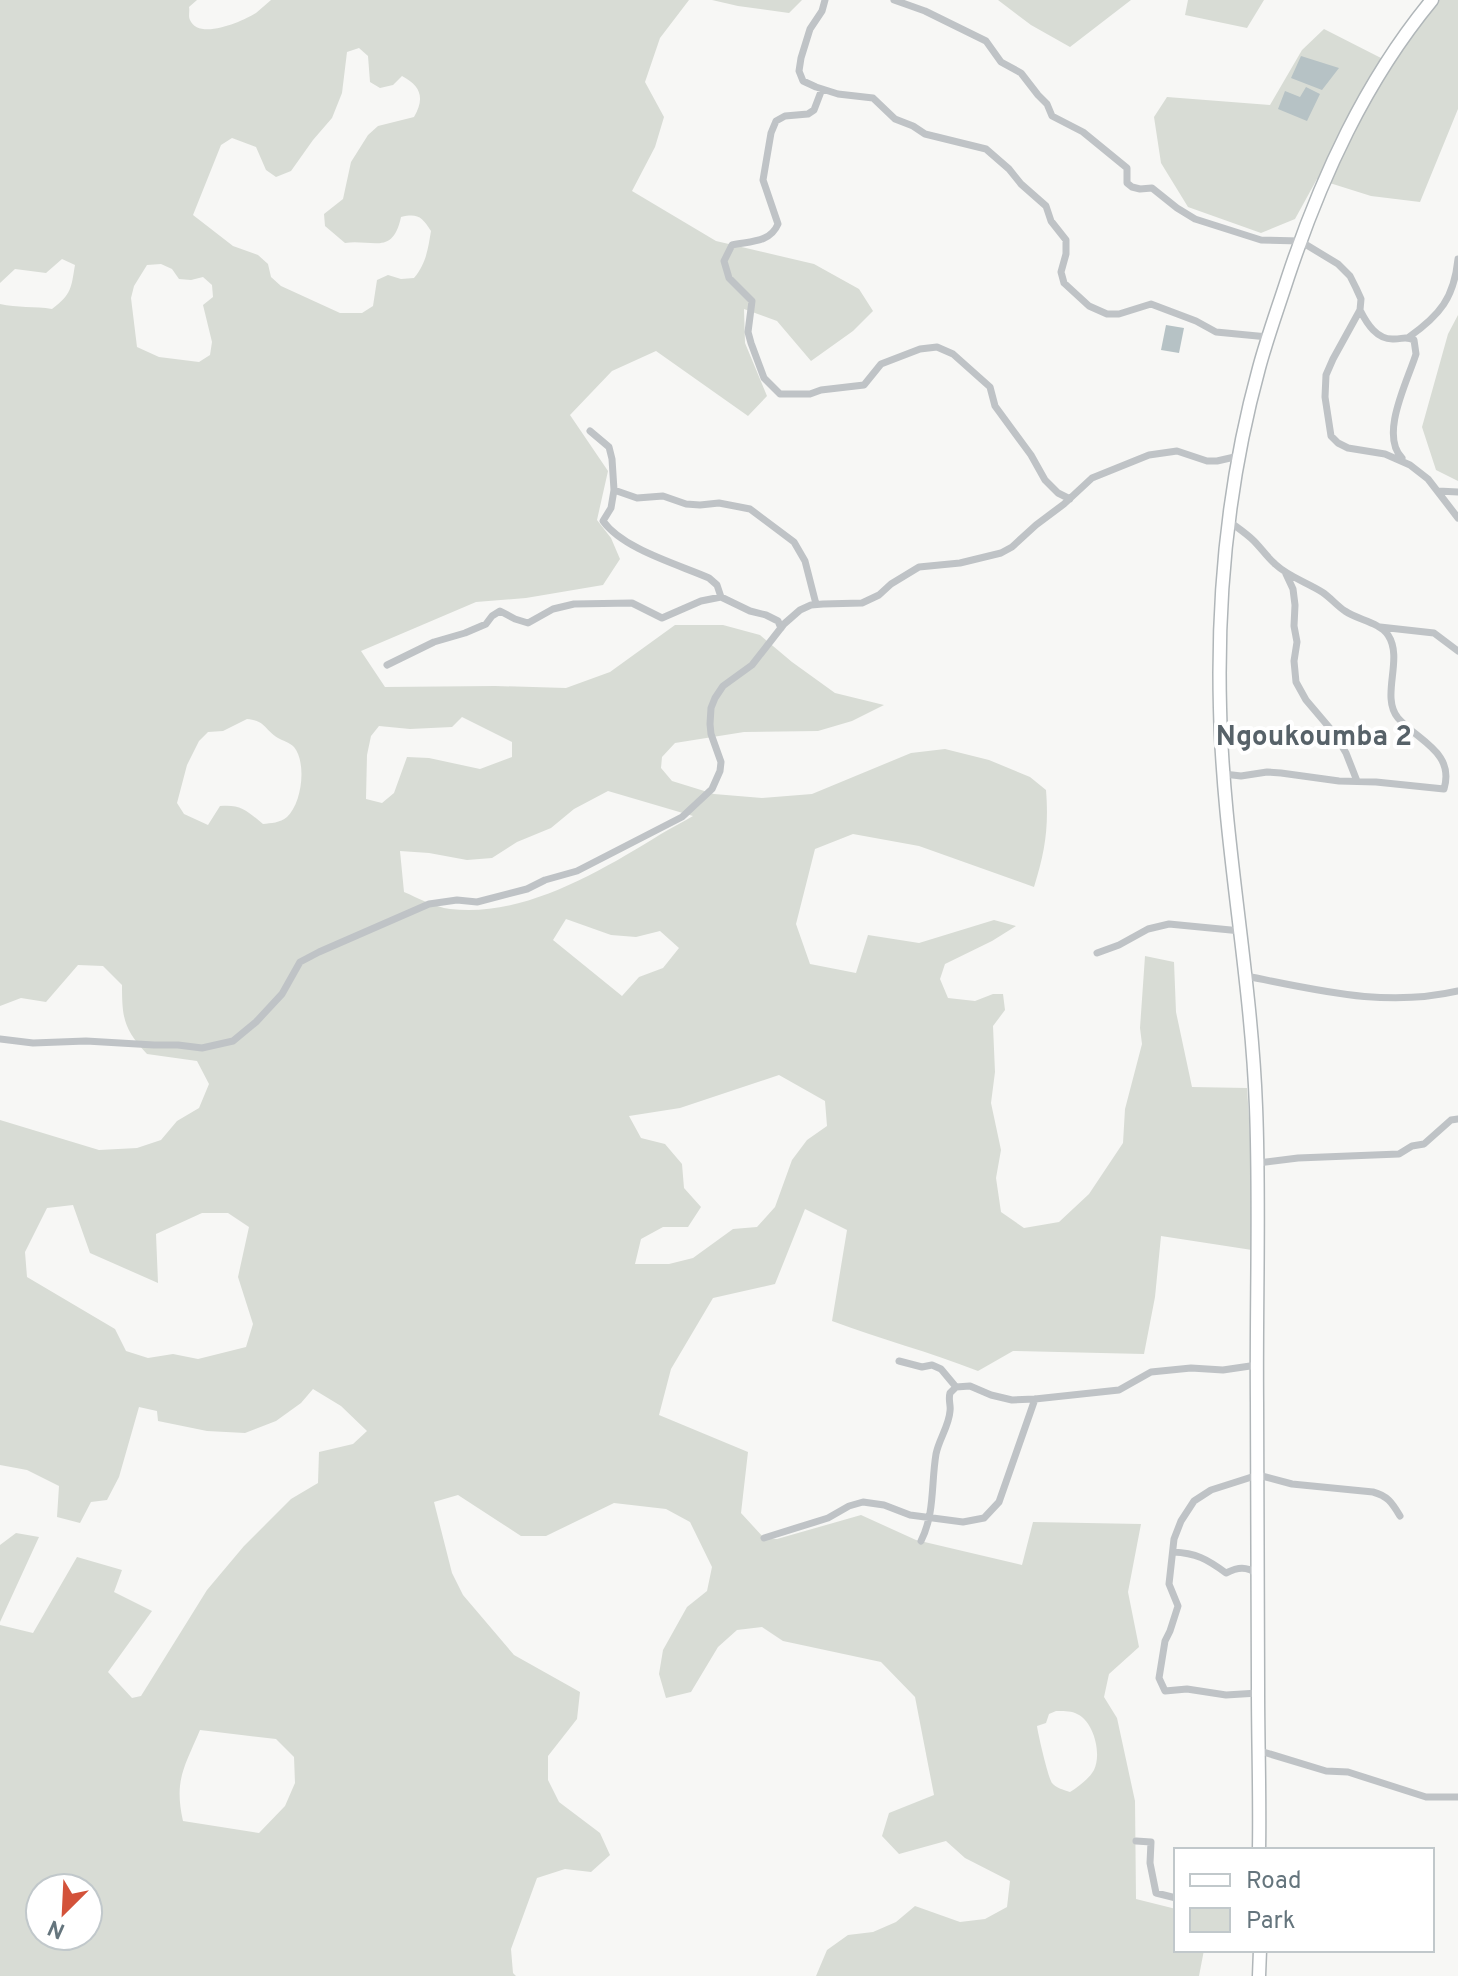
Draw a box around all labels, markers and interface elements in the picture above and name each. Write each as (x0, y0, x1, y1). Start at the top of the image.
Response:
district label: Ngoukoumba 2 (1216, 720, 1412, 756)
legend (1174, 1848, 1434, 1952)
text: Road (1246, 1867, 1302, 1897)
north arrow (24, 1872, 104, 1952)
text: Park (1246, 1907, 1296, 1937)
text: N (44, 1912, 70, 1944)

